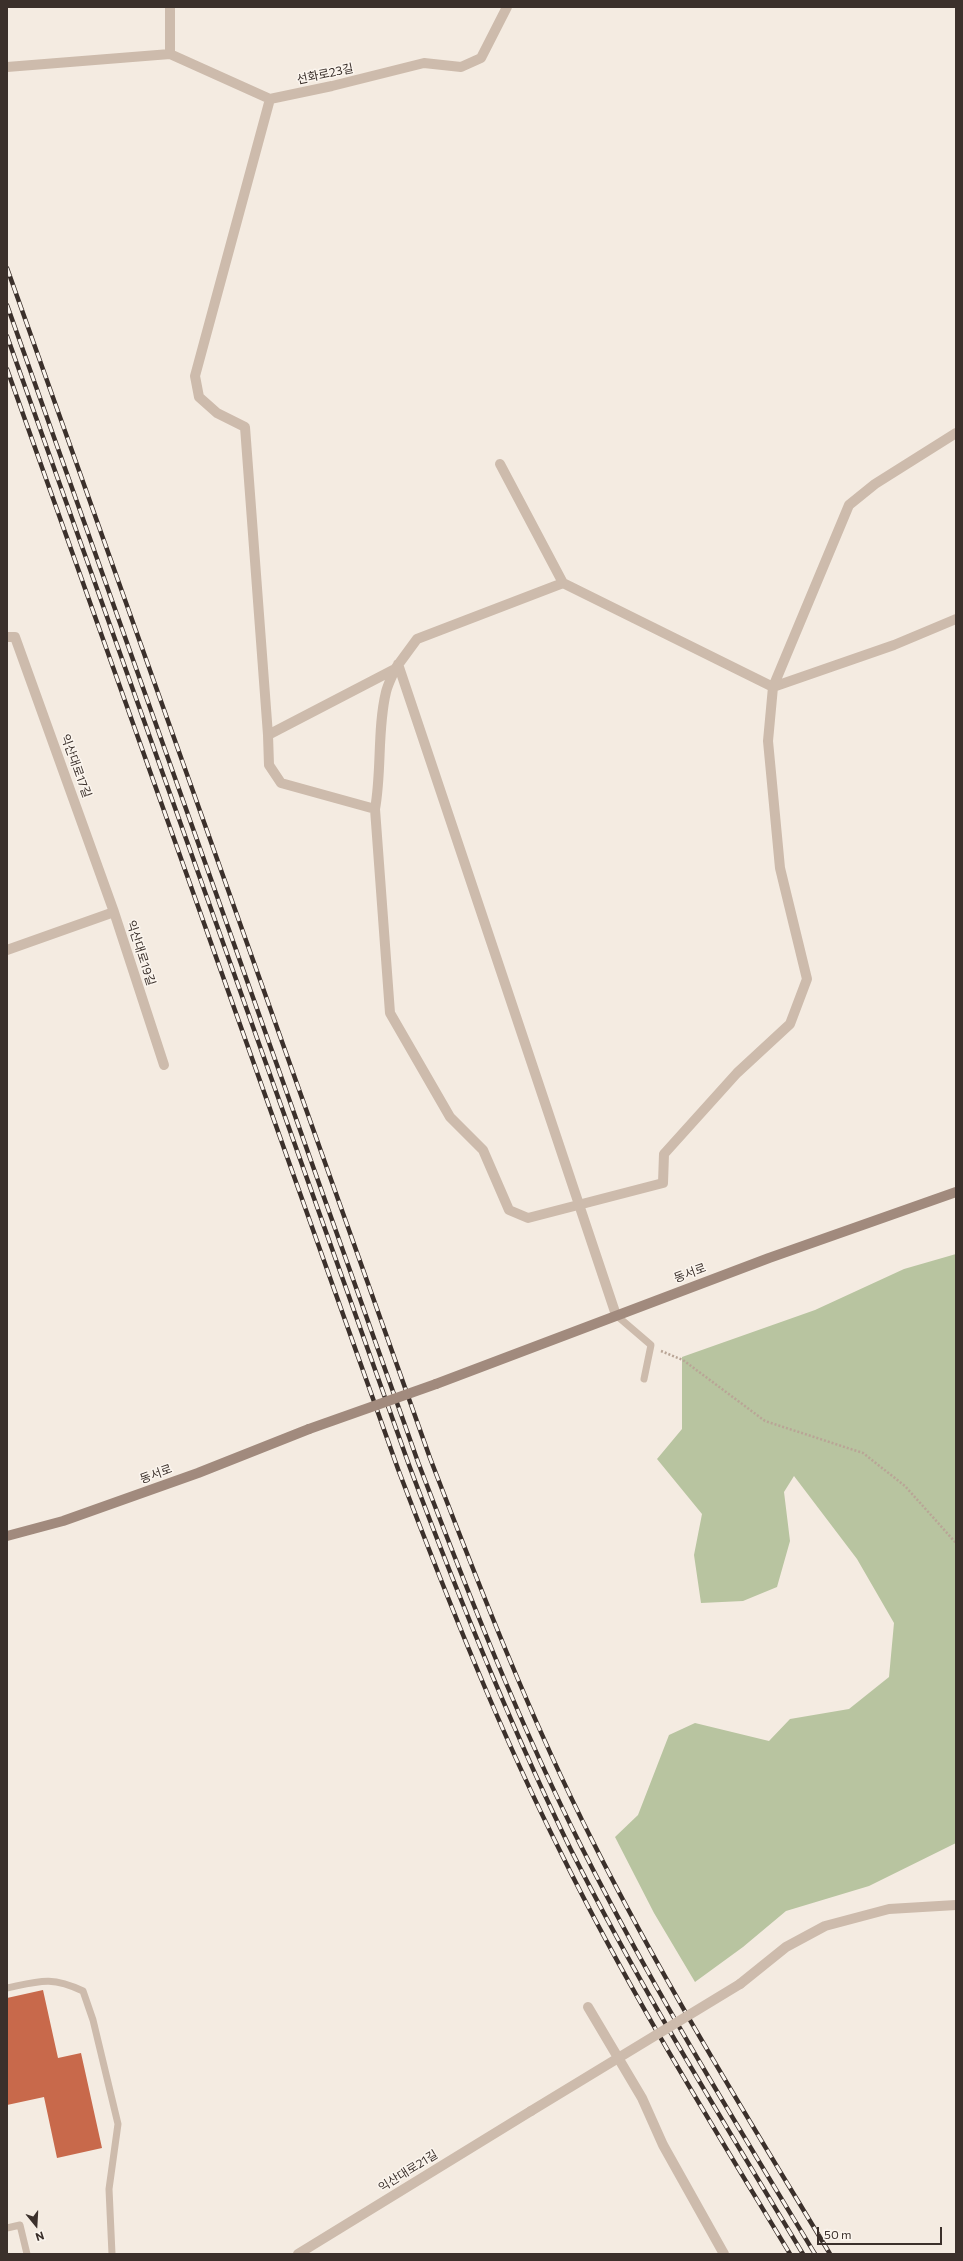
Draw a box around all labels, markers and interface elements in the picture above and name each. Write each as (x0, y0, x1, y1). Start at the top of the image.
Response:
street label: 선화로23길 (295, 61, 355, 87)
street label: 익산대로17길 (58, 732, 94, 800)
street label: 익산대로19길 (124, 919, 158, 987)
street label: 동서로 (672, 1261, 708, 1285)
street label: 동서로 (138, 1462, 174, 1486)
street label: 익산대로21길 (376, 2147, 440, 2195)
north arrow (16, 2205, 56, 2245)
scale bar (819, 2219, 944, 2245)
text: 50 m (824, 2227, 852, 2241)
text: N (34, 2229, 46, 2244)

